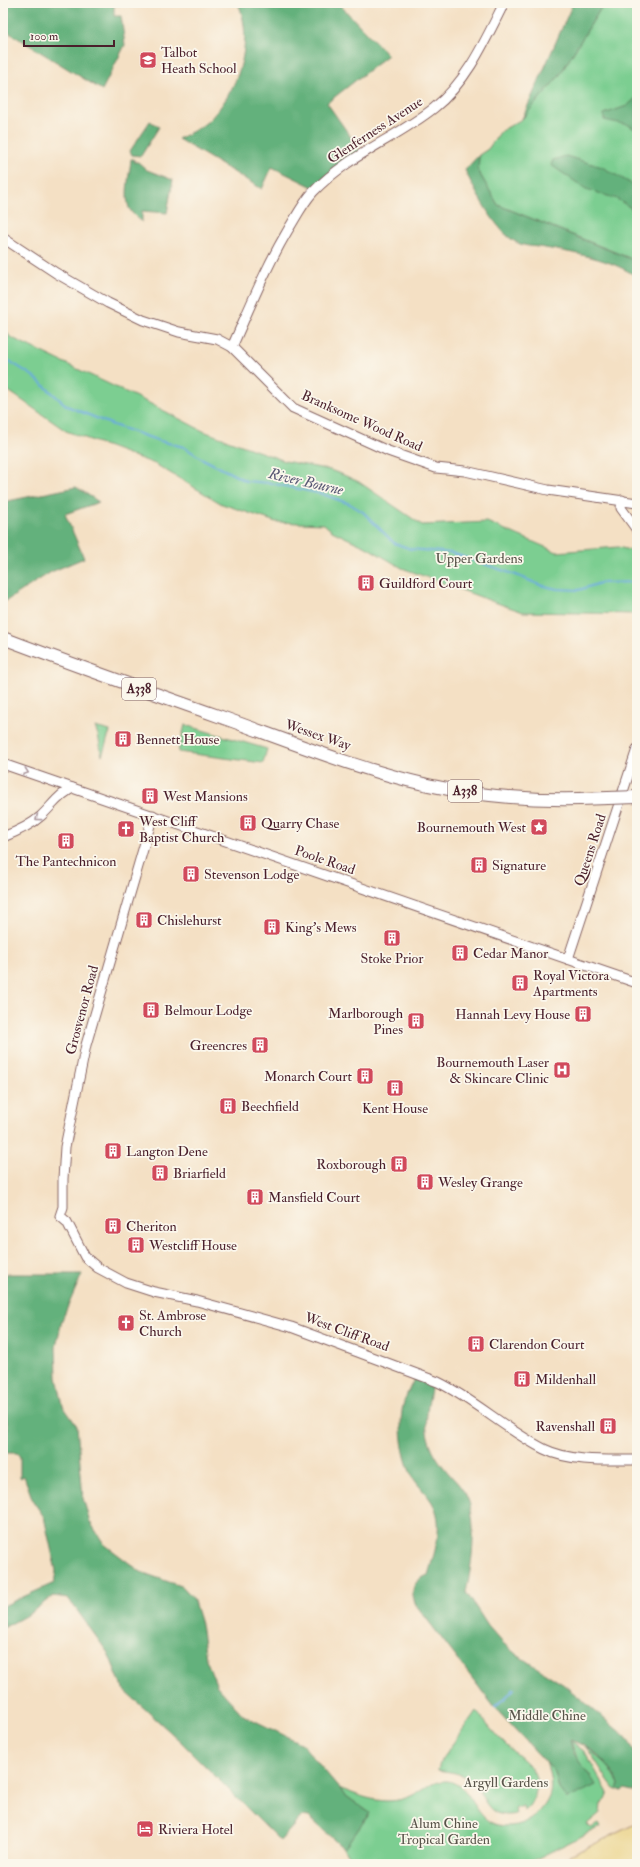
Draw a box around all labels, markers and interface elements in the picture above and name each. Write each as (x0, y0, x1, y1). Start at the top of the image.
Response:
scale bar (24, 22, 114, 48)
text: 100 m (30, 29, 59, 44)
place label: Talbot Heath School (161, 44, 237, 77)
school or university icon: Talbot Heath School (138, 50, 158, 70)
street label: Glenferness Avenue (324, 93, 426, 167)
street label: Branksome Wood Road (299, 387, 425, 455)
water label: River Bourne (266, 464, 346, 500)
park label: Upper Gardens (436, 550, 523, 568)
building icon: Guildford Court (356, 573, 376, 593)
place label: Guildford Court (379, 575, 473, 592)
road number: A338 (122, 678, 156, 700)
street label: Wessex Way (282, 716, 354, 755)
building icon: Bennett House (113, 729, 133, 749)
place label: Bennett House (136, 731, 219, 748)
one-way arrow (23, 767, 30, 776)
road number: A338 (448, 780, 482, 802)
building icon: West Mansions (140, 786, 160, 806)
place label: West Mansions (162, 788, 248, 805)
street label: Queens Road (570, 812, 610, 888)
one-way arrow (35, 813, 42, 820)
place label: West Cliff Baptist Church (138, 813, 225, 847)
building icon: Quarry Chase (238, 813, 258, 833)
place label: Quarry Chase (261, 815, 339, 833)
place icon: Bournemouth West (529, 817, 549, 837)
church icon: West Cliff Baptist Church (116, 819, 136, 839)
place label: Bournemouth West (417, 819, 526, 836)
building icon: The Pantechnicon (56, 831, 76, 851)
street label: Poole Road (293, 842, 358, 878)
place label: The Pantechnicon (15, 853, 117, 870)
building icon: Signature (469, 855, 489, 875)
place label: Signature (492, 857, 546, 874)
building icon: Stevenson Lodge (181, 864, 201, 884)
place label: Stevenson Lodge (204, 866, 300, 883)
building icon: Chislehurst (134, 910, 154, 930)
place label: Chislehurst (157, 912, 222, 929)
building icon: King's Mews (262, 917, 282, 937)
place label: King's Mews (285, 919, 357, 936)
building icon: Stoke Prior (382, 928, 402, 948)
building icon: Cedar Manor (450, 943, 470, 963)
place label: Cedar Manor (473, 945, 549, 962)
place label: Stoke Prior (360, 950, 424, 967)
street label: Grosvenor Road (62, 963, 102, 1056)
place label: Royal Victora Apartments (532, 967, 610, 1001)
building icon: Royal Victora Apartments (510, 973, 530, 993)
building icon: Belmour Lodge (141, 1000, 161, 1020)
place label: Belmour Lodge (164, 1002, 252, 1019)
building icon: Hannah Levy House (573, 1004, 593, 1024)
place label: Marlborough Pines (328, 1005, 404, 1038)
place label: Hannah Levy House (455, 1006, 570, 1024)
building icon: Marlborough Pines (406, 1011, 426, 1031)
building icon: Greencres (250, 1035, 270, 1055)
place label: Greencres (190, 1037, 247, 1054)
place label: Bournemouth Laser & Skincare Clinic (436, 1054, 550, 1087)
hospital icon: Bournemouth Laser & Skincare Clinic (552, 1060, 572, 1080)
building icon: Monarch Court (355, 1066, 375, 1086)
place label: Monarch Court (264, 1068, 352, 1085)
building icon: Kent House (385, 1078, 405, 1098)
building icon: Beechfield (218, 1096, 238, 1116)
place label: Beechfield (241, 1098, 299, 1115)
place label: Kent House (362, 1100, 428, 1117)
building icon: Langton Dene (103, 1141, 123, 1161)
place label: Langton Dene (126, 1143, 208, 1160)
building icon: Roxborough (389, 1154, 409, 1174)
place label: Roxborough (316, 1156, 387, 1173)
building icon: Briarfield (150, 1163, 170, 1183)
place label: Briarfield (173, 1165, 226, 1182)
building icon: Wesley Grange (415, 1172, 435, 1192)
place label: Wesley Grange (437, 1174, 523, 1192)
building icon: Mansfield Court (245, 1187, 265, 1207)
place label: Mansfield Court (268, 1189, 361, 1206)
building icon: Cheriton (103, 1216, 123, 1236)
place label: Cheriton (126, 1218, 177, 1235)
building icon: Westcliff House (126, 1235, 146, 1255)
place label: Westcliff House (148, 1237, 237, 1254)
place label: St. Ambrose Church (139, 1307, 206, 1340)
street label: West Cliff Road (301, 1308, 392, 1355)
church icon: St. Ambrose Church (116, 1313, 136, 1333)
building icon: Clarendon Court (466, 1334, 486, 1354)
place label: Clarendon Court (489, 1336, 585, 1353)
building icon: Mildenhall (512, 1369, 532, 1389)
place label: Mildenhall (535, 1371, 596, 1388)
building icon: Ravenshall (598, 1416, 618, 1436)
place label: Ravenshall (535, 1418, 595, 1435)
park label: Middle Chine (508, 1707, 586, 1724)
park label: Argyll Gardens (463, 1774, 549, 1792)
park label: Alum Chine Tropical Garden (398, 1815, 490, 1849)
hotel icon: Riviera Hotel (135, 1819, 155, 1839)
place label: Riviera Hotel (158, 1821, 234, 1838)

